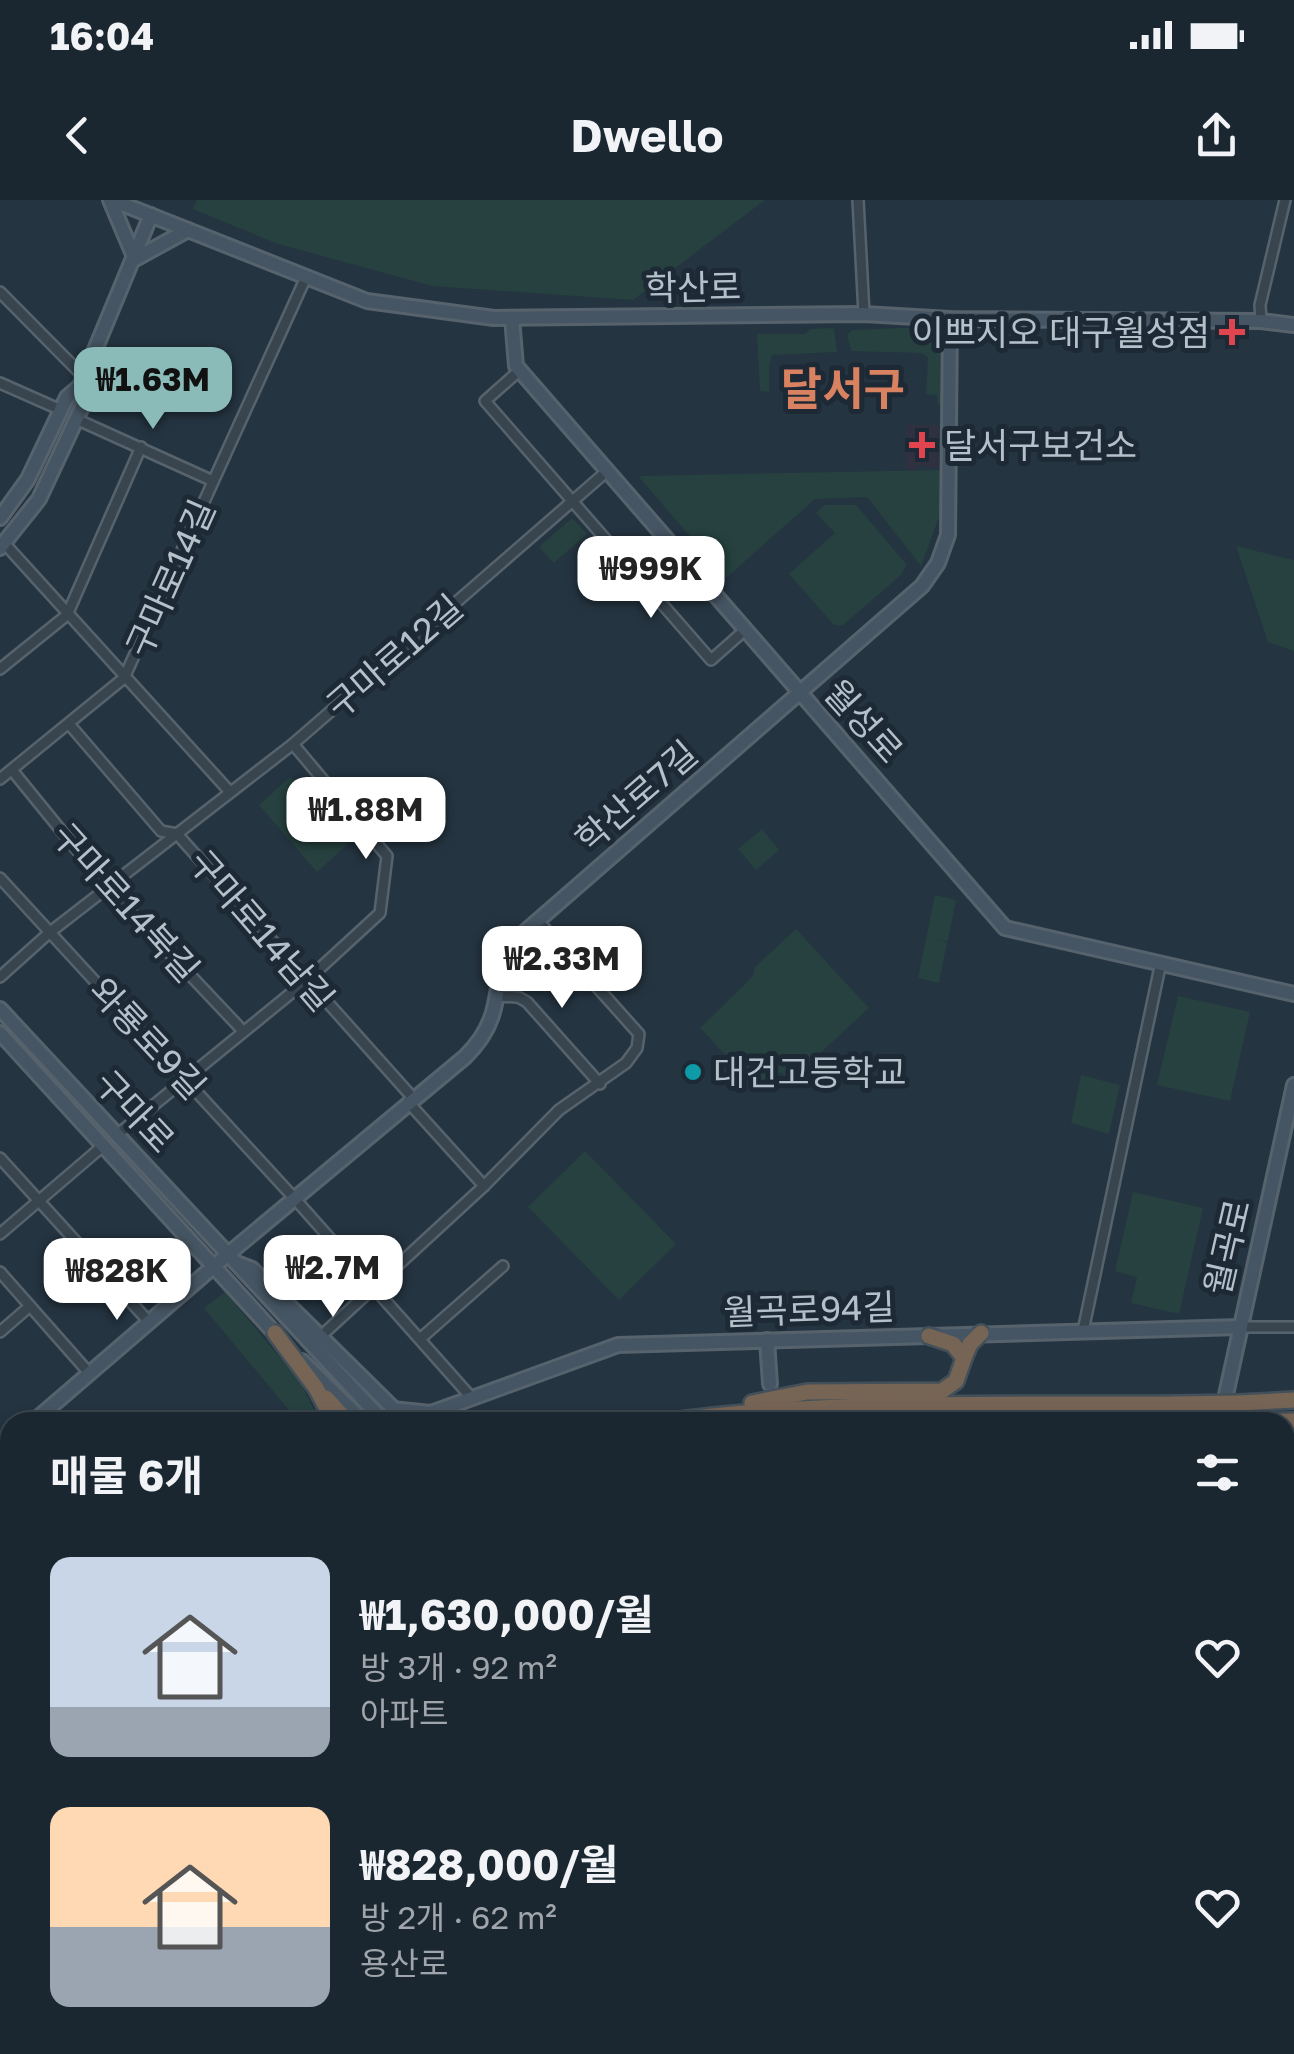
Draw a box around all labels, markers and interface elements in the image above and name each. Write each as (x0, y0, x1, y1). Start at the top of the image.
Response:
text: 16:04 (50, 13, 154, 58)
icon: back (50, 108, 105, 163)
text: Dwello (571, 108, 723, 162)
icon: share (1189, 108, 1244, 163)
street label: 학산로 (644, 265, 742, 309)
place label: 이쁘지오 대구월성점 (911, 311, 1210, 353)
marker: 이쁘지오 대구월성점 (1219, 319, 1245, 345)
pin: ₩1.63M (72, 347, 234, 432)
text: ₩1.63M (96, 360, 210, 398)
district label: 달서구 (781, 361, 905, 415)
place label: 달서구보건소 (944, 424, 1137, 466)
marker: 달서구보건소 (909, 432, 935, 458)
street label: 구마로14길 (117, 493, 223, 663)
pin: ₩999K (581, 536, 721, 621)
text: ₩999K (599, 549, 703, 587)
street label: 구마로12길 (318, 586, 470, 726)
street label: 월성로 (816, 671, 912, 771)
street label: 학산로7길 (567, 732, 705, 860)
pin: ₩1.88M (285, 777, 447, 862)
text: ₩1.88M (308, 790, 424, 828)
street label: 구마로14북길 (44, 814, 208, 990)
street label: 구마로14남길 (181, 841, 343, 1019)
pin: ₩2.33M (481, 926, 643, 1011)
text: ₩2.33M (504, 939, 620, 977)
street label: 와룡로9길 (81, 969, 215, 1107)
place label: 대건고등학교 (713, 1051, 906, 1093)
street label: 구마로 (87, 1061, 183, 1161)
marker: 대건고등학교 (682, 1061, 704, 1083)
street label: 월곡로 (1196, 1195, 1258, 1299)
pin: ₩2.7M (263, 1235, 403, 1320)
pin: ₩828K (47, 1238, 187, 1323)
text: ₩2.7M (286, 1248, 380, 1286)
text: ₩828K (66, 1251, 168, 1289)
street label: 월곡로94길 (723, 1285, 895, 1333)
icon: filters (1190, 1445, 1245, 1500)
text: 매물 6개 (50, 1450, 203, 1500)
text: ₩1,630,000/월 (360, 1589, 654, 1639)
icon: home (130, 1597, 250, 1717)
icon: heart (1190, 1630, 1245, 1685)
text: 방 3개 · 92 m² (360, 1648, 557, 1686)
text: 아파트 (360, 1694, 448, 1732)
text: ₩828,000/월 (360, 1839, 618, 1889)
icon: home (130, 1847, 250, 1967)
icon: heart (1190, 1880, 1245, 1935)
text: 방 2개 · 62 m² (360, 1898, 557, 1936)
text: 용산로 (360, 1944, 448, 1982)

